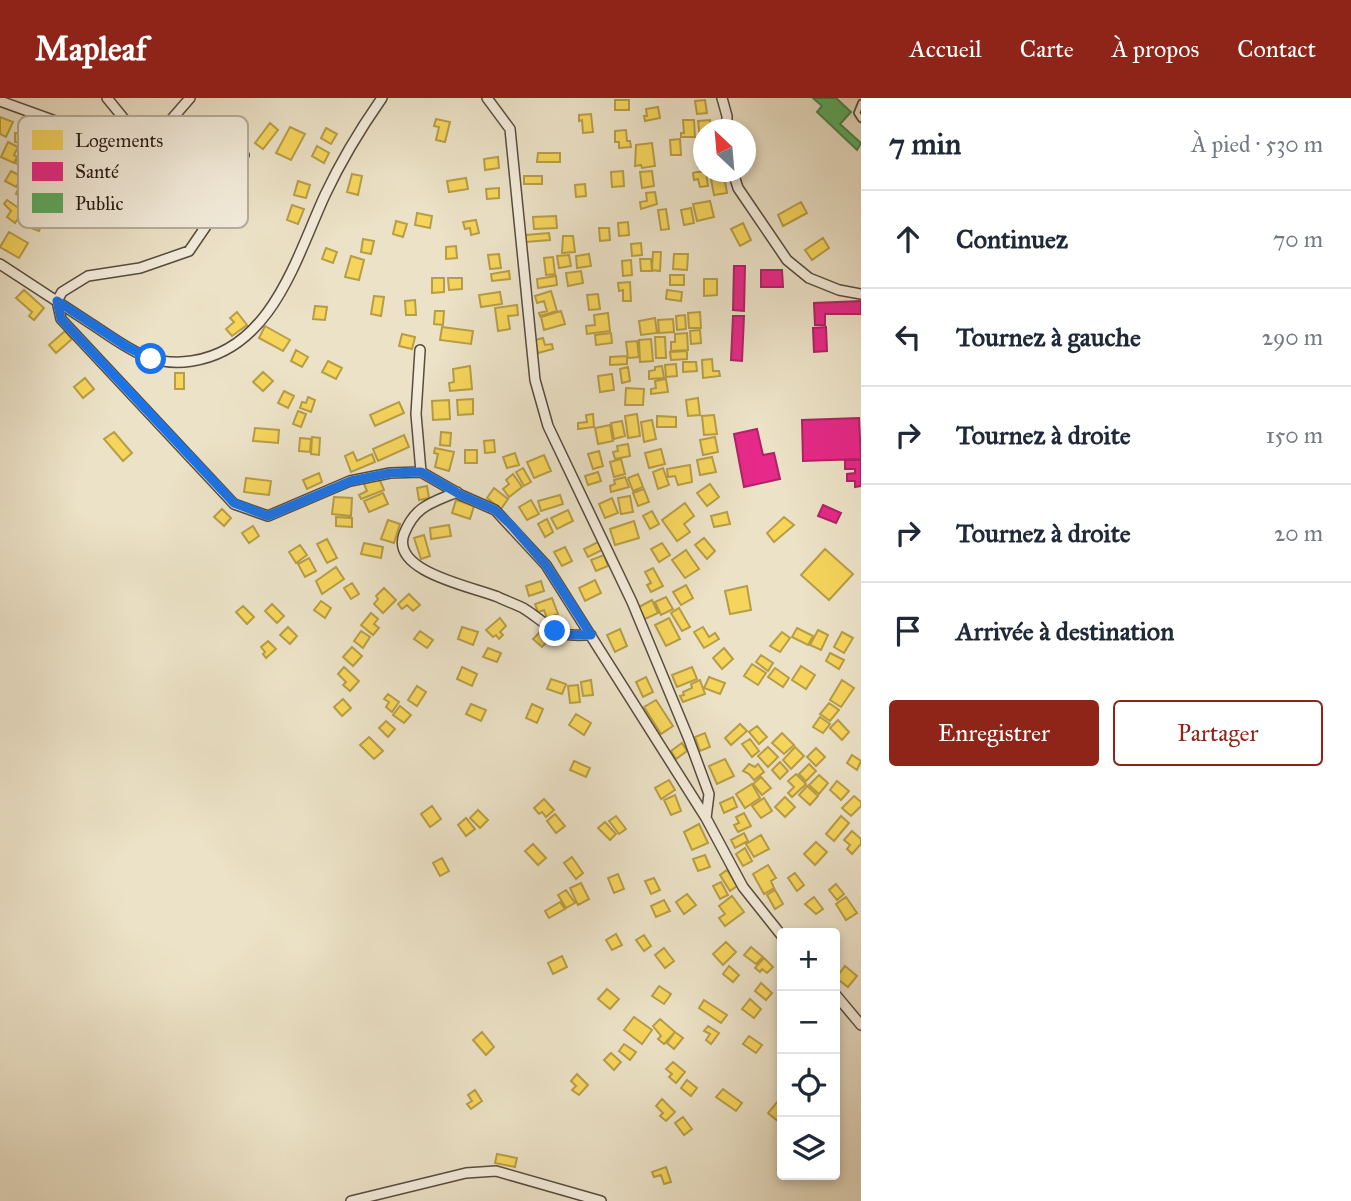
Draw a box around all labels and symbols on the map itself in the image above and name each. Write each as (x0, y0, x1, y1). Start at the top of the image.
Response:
legend (18, 116, 248, 228)
north arrow (693, 119, 756, 182)
text: Logements (75, 129, 163, 153)
text: Santé (75, 160, 119, 183)
text: Public (75, 192, 123, 215)
route start (135, 343, 166, 374)
route end (539, 615, 570, 646)

